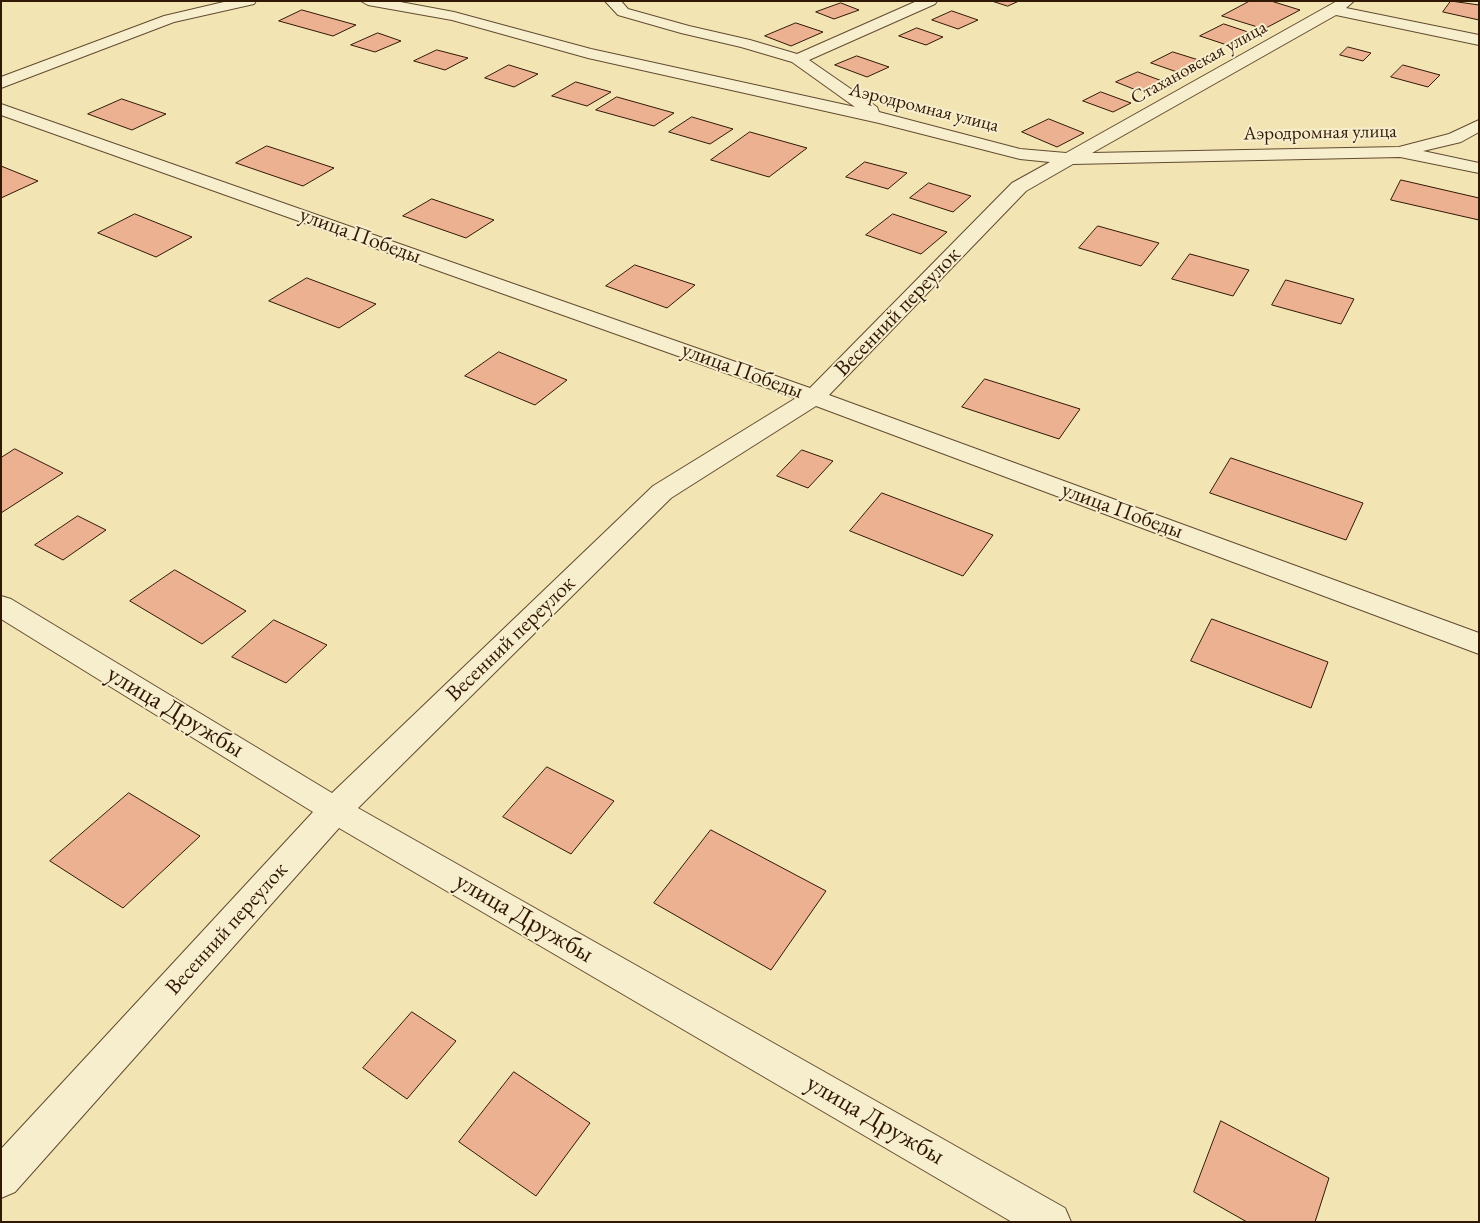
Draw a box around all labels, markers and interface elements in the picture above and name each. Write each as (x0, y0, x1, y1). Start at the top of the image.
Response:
street label: Стахановская улица (1127, 16, 1271, 110)
street label: Аэродромная улица (847, 78, 1001, 138)
street label: Аэродромная улица (1243, 120, 1397, 146)
street label: улица Победы (296, 202, 424, 270)
street label: Весенний переулок (830, 242, 966, 382)
street label: улица Победы (678, 337, 806, 405)
street label: улица Победы (1058, 477, 1186, 545)
street label: Весенний переулок (441, 571, 581, 707)
street label: улица Дружбы (101, 659, 249, 765)
street label: Весенний переулок (160, 857, 294, 1001)
street label: улица Дружбы (449, 866, 599, 970)
street label: улица Дружбы (800, 1068, 950, 1172)

